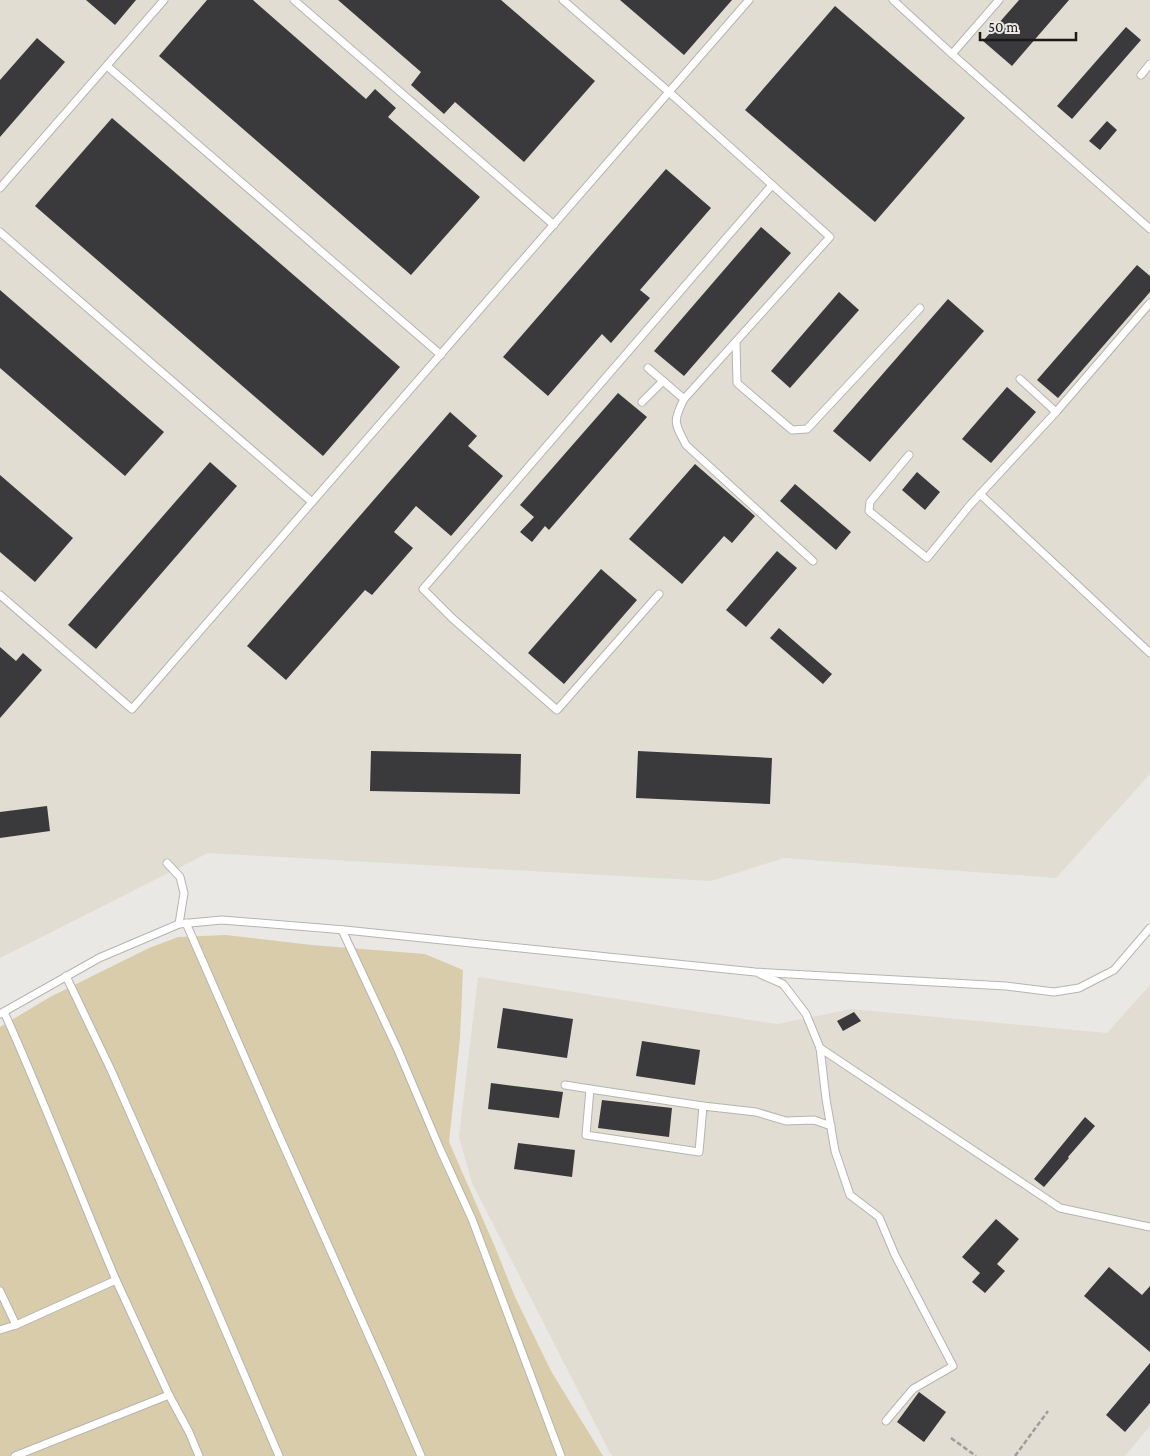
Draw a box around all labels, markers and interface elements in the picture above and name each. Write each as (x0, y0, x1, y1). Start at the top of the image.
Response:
scale bar (980, 10, 1076, 42)
text: 50 m (988, 19, 1018, 35)

